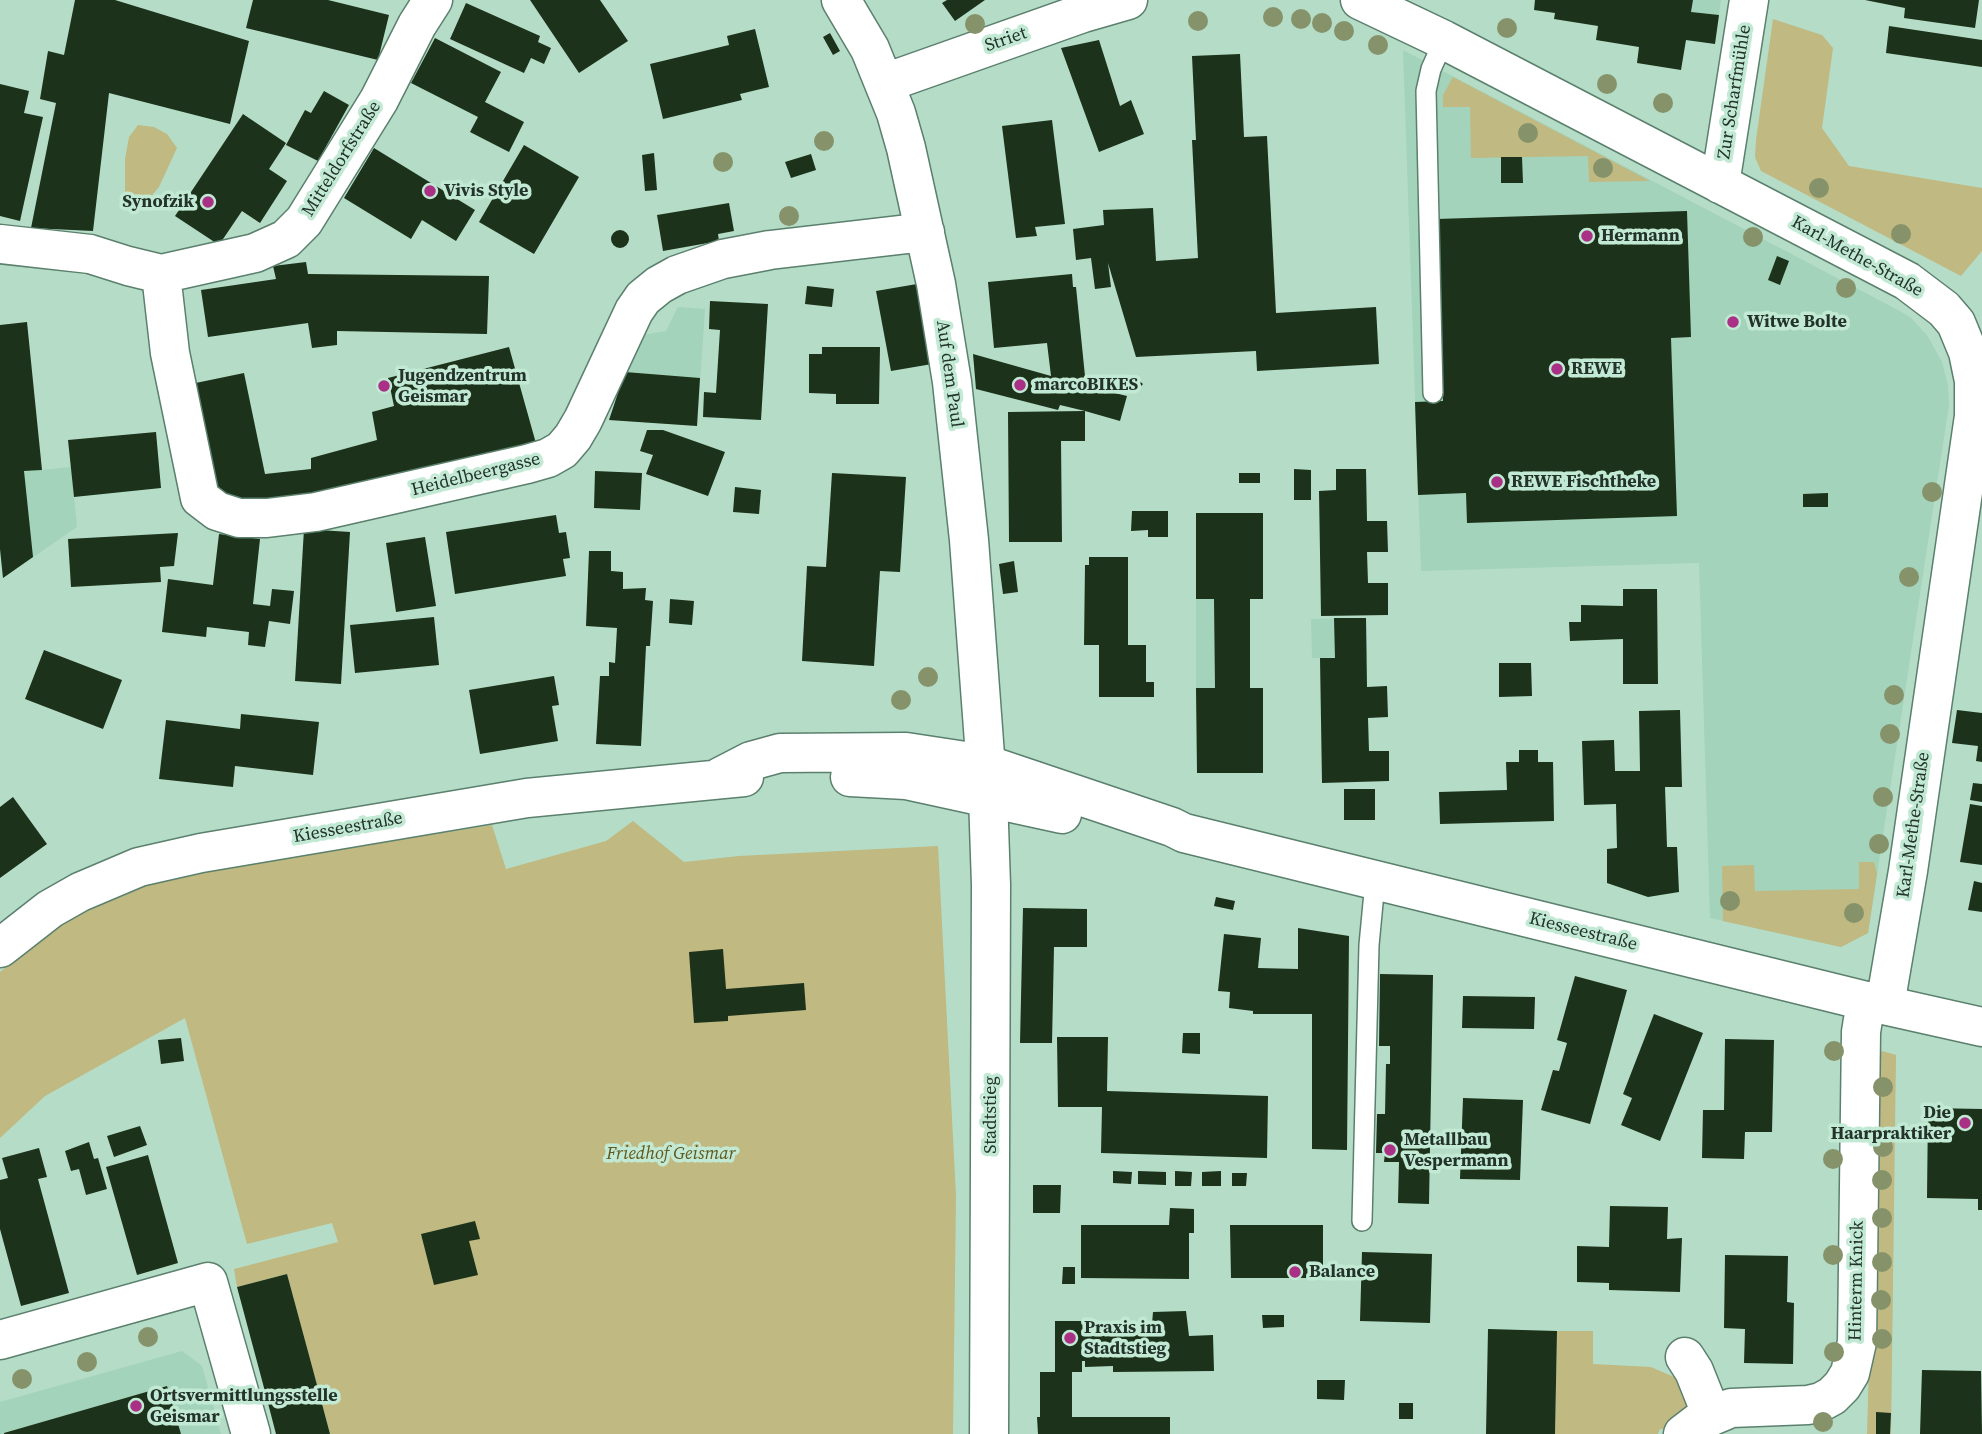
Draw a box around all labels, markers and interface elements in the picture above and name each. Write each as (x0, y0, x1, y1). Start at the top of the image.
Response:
street label: Striet (982, 23, 1030, 57)
street label: Zur Scharfmühle (1714, 23, 1756, 161)
street label: Mitteldorfstraße (298, 97, 386, 221)
place label: Vivis Style (444, 180, 528, 202)
marker: Vivis Style (422, 183, 438, 199)
place label: Synofzik (122, 191, 194, 213)
marker: Synofzik (200, 194, 216, 210)
street label: Karl-Methe-Straße (1787, 212, 1927, 302)
place label: Hermann (1601, 225, 1680, 247)
marker: Hermann (1579, 228, 1595, 244)
place label: Witwe Bolte (1747, 311, 1847, 333)
marker: Witwe Bolte (1725, 314, 1741, 330)
street label: Auf dem Paul (931, 319, 967, 429)
place label: REWE (1571, 358, 1622, 380)
marker: REWE (1549, 361, 1565, 377)
place label: Jugendzentrum Geismar (398, 365, 527, 408)
place label: marcoBIKES (1034, 374, 1138, 396)
marker: marcoBIKES (1012, 377, 1028, 393)
marker: Jugendzentrum Geismar (376, 378, 392, 394)
street label: Heidelbeergasse (409, 449, 543, 501)
place label: REWE Fischtheke (1511, 471, 1656, 493)
marker: REWE Fischtheke (1489, 474, 1505, 490)
street label: Karl-Methe-Straße (1893, 751, 1935, 899)
street label: Kiesseestraße (292, 808, 404, 848)
street label: Kiesseestraße (1527, 908, 1639, 956)
street label: Stadtstieg (980, 1076, 1002, 1154)
place label: Die Haarpraktiker (1831, 1102, 1951, 1144)
marker: Die Haarpraktiker (1957, 1115, 1973, 1131)
place label: Metallbau Vespermann (1404, 1129, 1509, 1172)
marker: Metallbau Vespermann (1382, 1142, 1398, 1158)
park label: Friedhof Geismar (606, 1143, 736, 1165)
street label: Hinterm Knick (1845, 1221, 1869, 1341)
place label: Balance (1309, 1261, 1375, 1283)
marker: Balance (1287, 1264, 1303, 1280)
place label: Praxis im Stadtstieg (1084, 1317, 1166, 1360)
marker: Praxis im Stadtstieg (1062, 1330, 1078, 1346)
place label: Ortsvermittlungsstelle Geismar (150, 1385, 338, 1428)
marker: Ortsvermittlungsstelle Geismar (128, 1398, 144, 1414)

